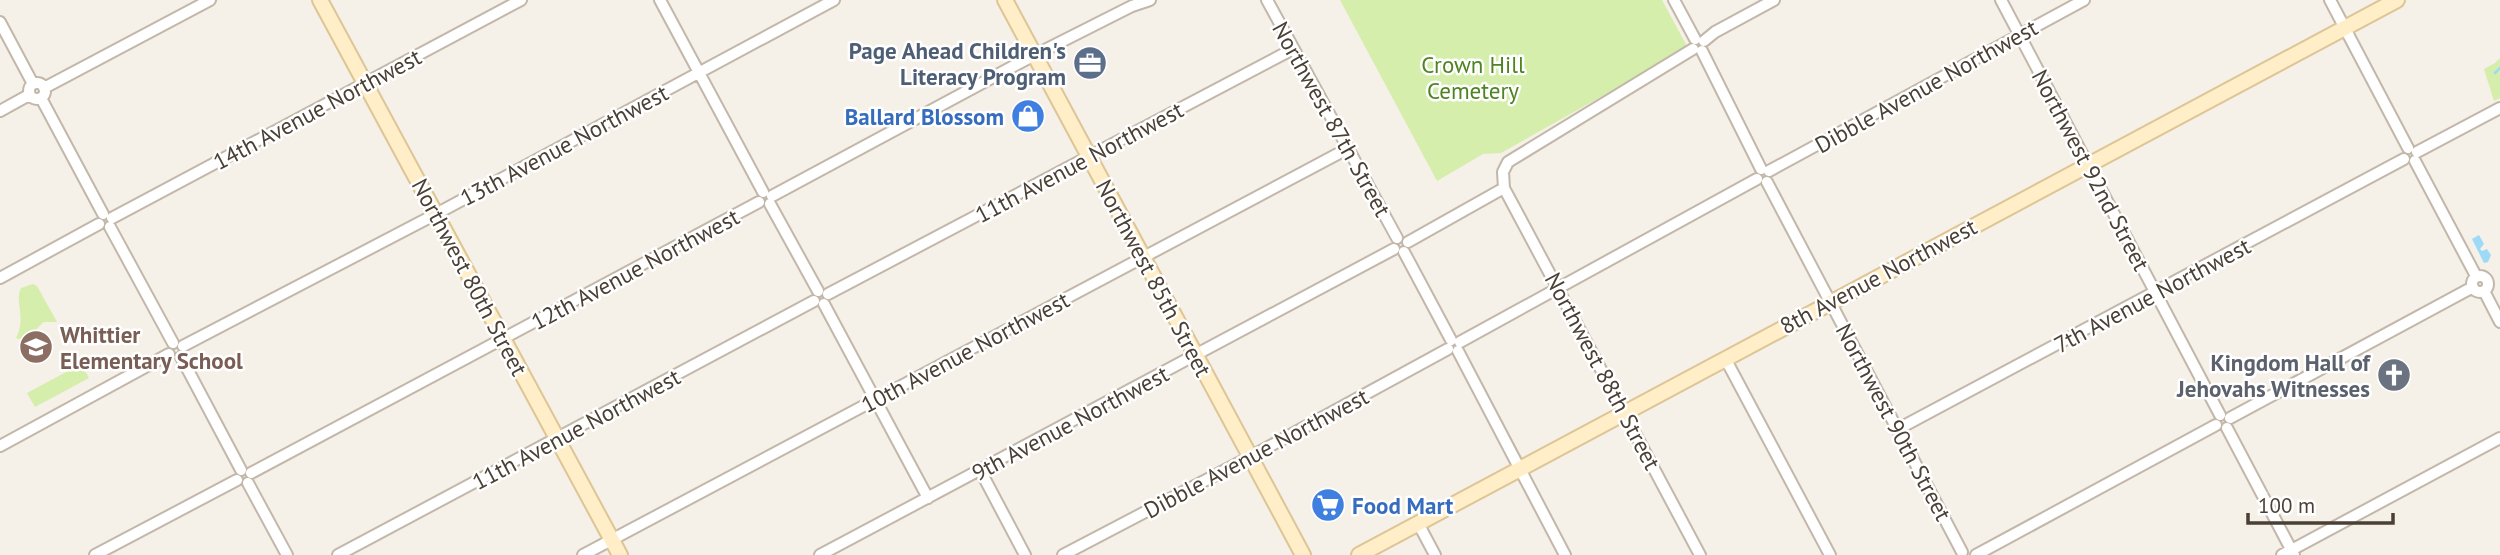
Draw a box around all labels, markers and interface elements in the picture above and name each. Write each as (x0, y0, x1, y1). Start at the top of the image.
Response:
street label: Dibble Avenue Northwest (1809, 13, 2043, 159)
street label: Northwest 87th Street (1266, 16, 1398, 222)
place label: Page Ahead Children's Literacy Program (849, 36, 1066, 91)
street label: 14th Avenue Northwest (208, 42, 426, 176)
office icon: Page Ahead Children's Literacy Program (1071, 44, 1109, 82)
park label: Crown Hill Cemetery (1421, 50, 1525, 105)
street label: Northwest 92nd Street (2026, 64, 2156, 276)
street label: 13th Avenue Northwest (455, 78, 673, 212)
street label: 11th Avenue Northwest (970, 95, 1188, 229)
shop icon: Ballard Blossom (1009, 97, 1047, 135)
place label: Ballard Blossom (845, 102, 1004, 131)
street label: Northwest 80th Street (406, 174, 534, 381)
street label: Northwest 85th Street (1090, 175, 1218, 382)
street label: 12th Avenue Northwest (526, 202, 744, 336)
street label: 8th Avenue Northwest (1775, 212, 1982, 340)
street label: 7th Avenue Northwest (2049, 231, 2255, 359)
street label: Northwest 88th Street (1539, 268, 1667, 475)
street label: 10th Avenue Northwest (856, 285, 1074, 419)
street label: Northwest 90th Street (1830, 319, 1958, 526)
place label: Whittier Elementary School (60, 320, 243, 375)
school or university icon: Whittier Elementary School (17, 328, 55, 366)
place label: Kingdom Hall of Jehovahs Witnesses (2176, 348, 2372, 403)
church icon: Kingdom Hall of Jehovahs Witnesses (2375, 356, 2413, 394)
street label: 9th Avenue Northwest (967, 359, 1174, 487)
street label: 11th Avenue Northwest (467, 362, 685, 496)
street label: Dibble Avenue Northwest (1139, 381, 1373, 525)
scale bar (2248, 482, 2393, 526)
supermarket icon: Food Mart (1309, 486, 1347, 524)
place label: Food Mart (1352, 491, 1453, 520)
text: 100 m (2258, 492, 2315, 519)

